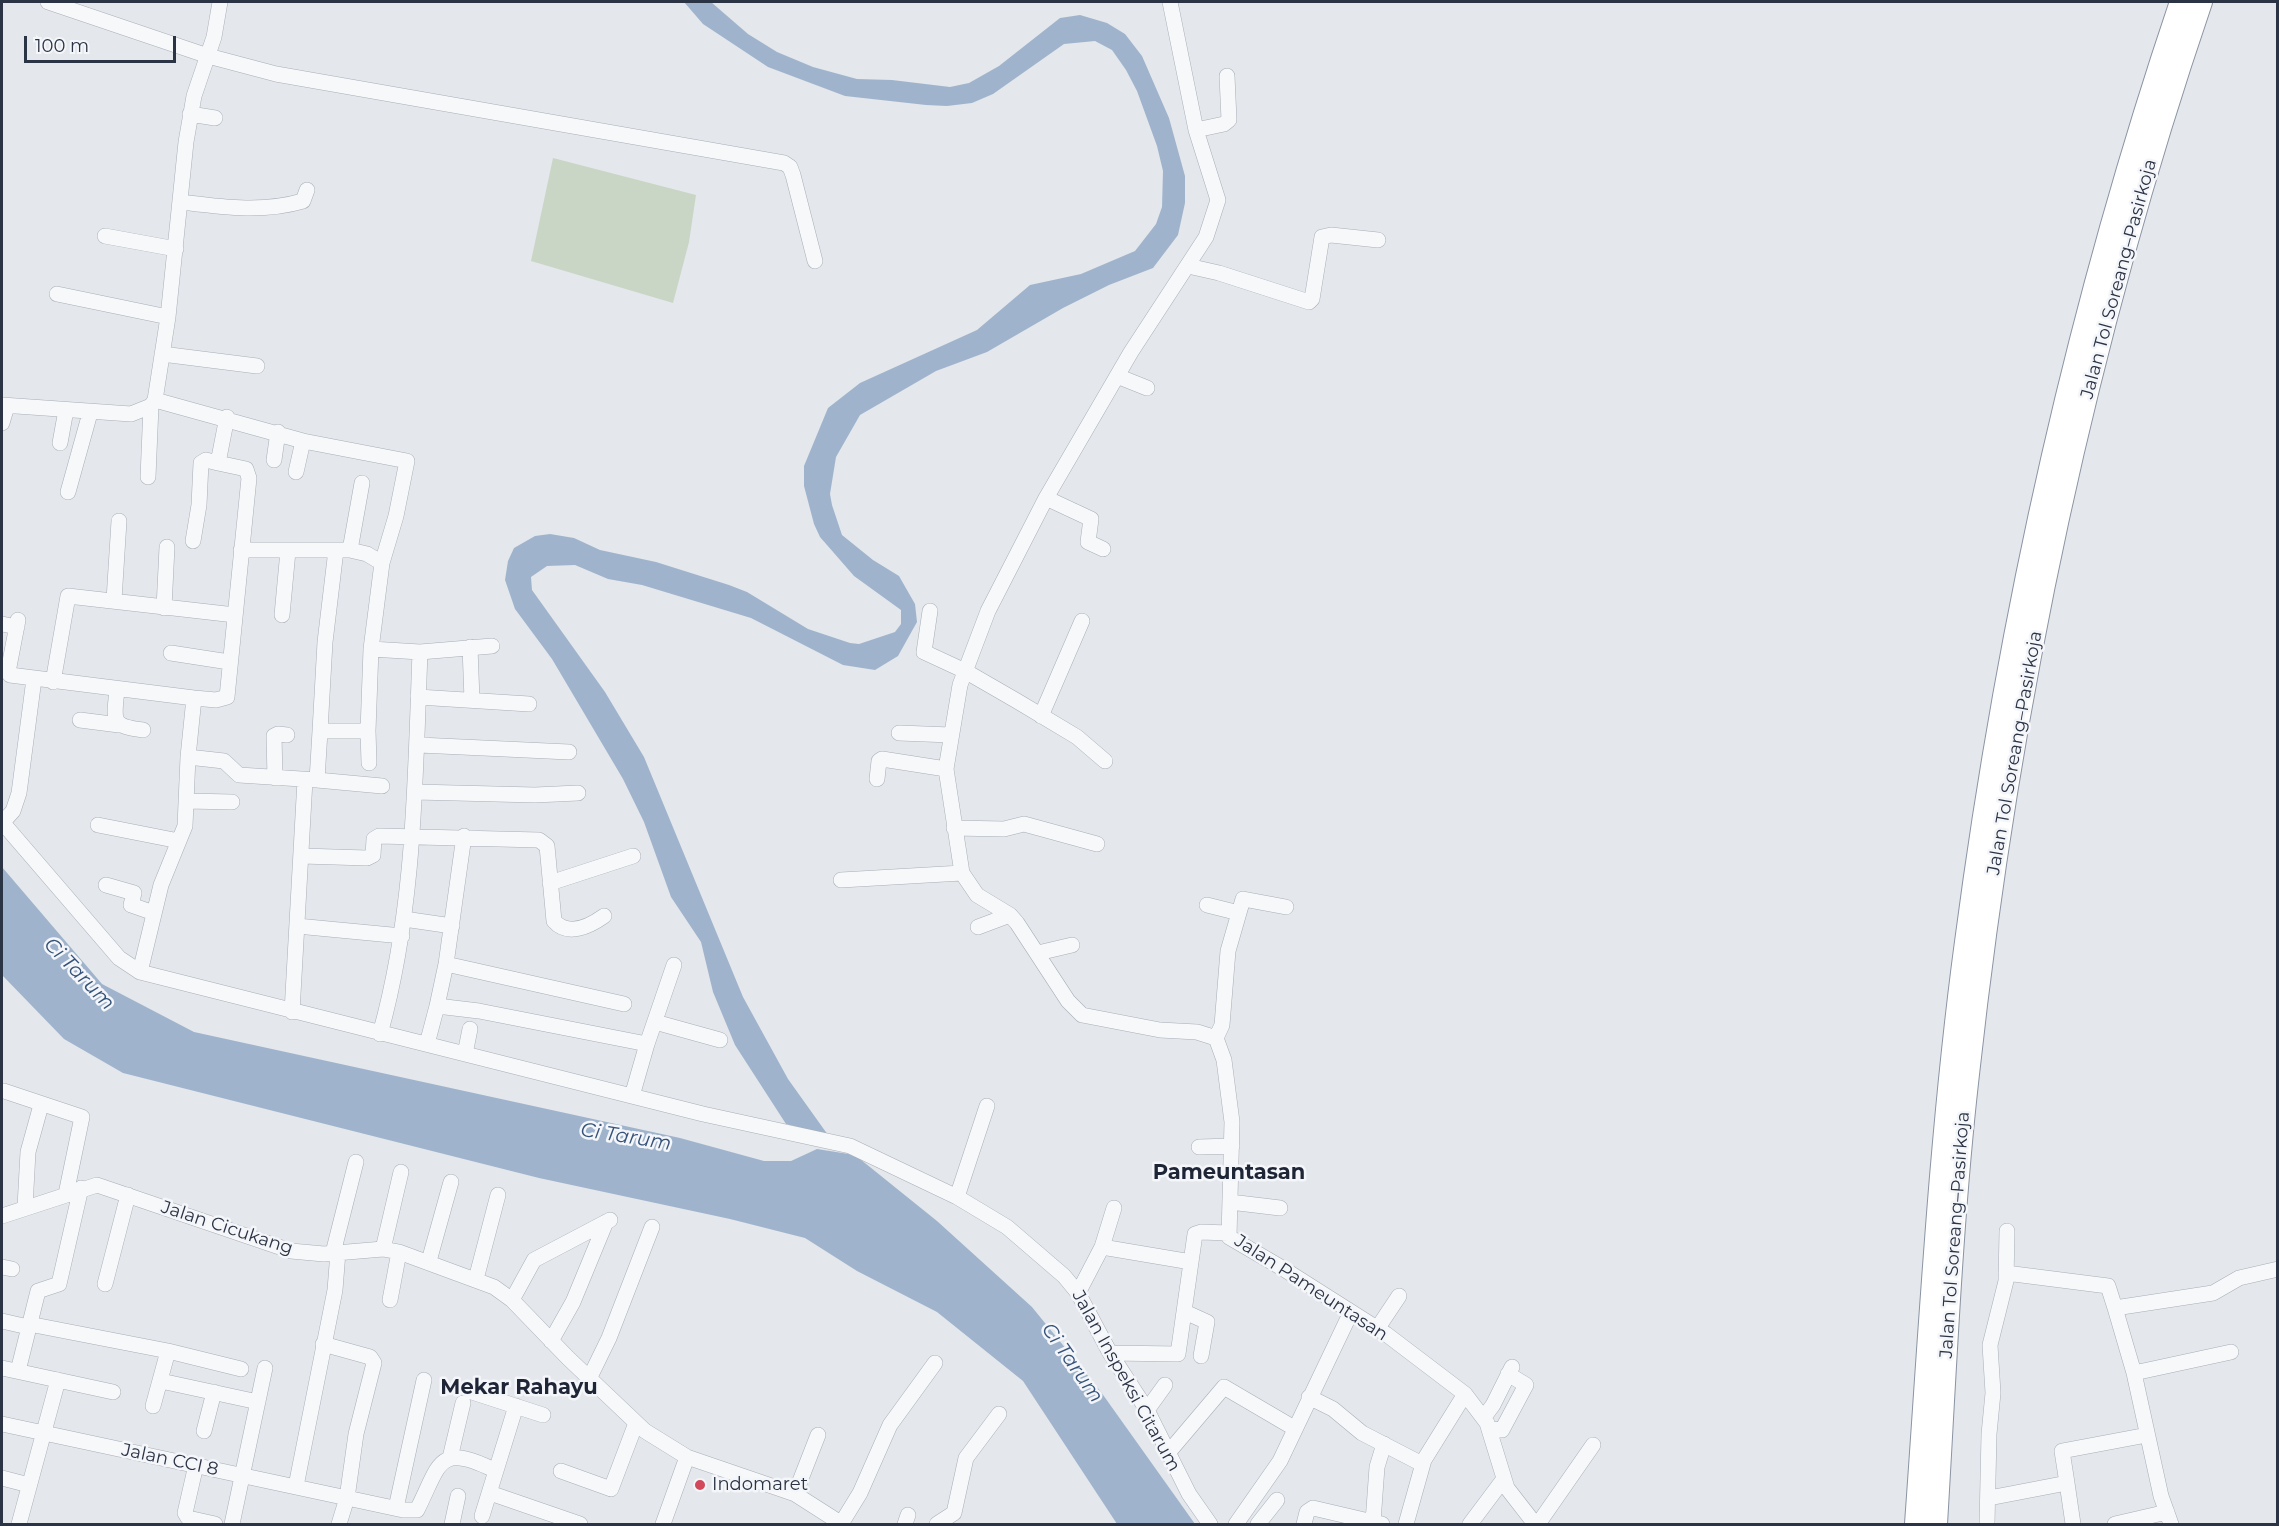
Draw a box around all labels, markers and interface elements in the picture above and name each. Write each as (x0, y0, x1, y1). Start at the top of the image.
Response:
scale bar (27, 24, 178, 62)
text: 100 m (35, 35, 89, 57)
street label: Jalan Tol Soreang–Pasirkoja (2077, 157, 2161, 401)
street label: Jalan Tol Soreang–Pasirkoja (1983, 629, 2047, 877)
water label: Ci Tarum (39, 933, 119, 1015)
street label: Jalan Tol Soreang–Pasirkoja (1936, 1111, 1974, 1359)
water label: Ci Tarum (579, 1118, 673, 1156)
district label: Pameuntasan (1153, 1160, 1305, 1186)
street label: Jalan Cicukang (158, 1196, 296, 1260)
street label: Jalan Pameuntasan (1230, 1230, 1392, 1346)
street label: Jalan Inspeksi Citarum (1067, 1287, 1185, 1475)
water label: Ci Tarum (1036, 1319, 1108, 1407)
district label: Mekar Rahayu (440, 1375, 598, 1401)
street label: Jalan CCI 8 (120, 1439, 220, 1481)
place label: Indomaret (712, 1474, 808, 1496)
marker: Indomaret (693, 1478, 707, 1492)

